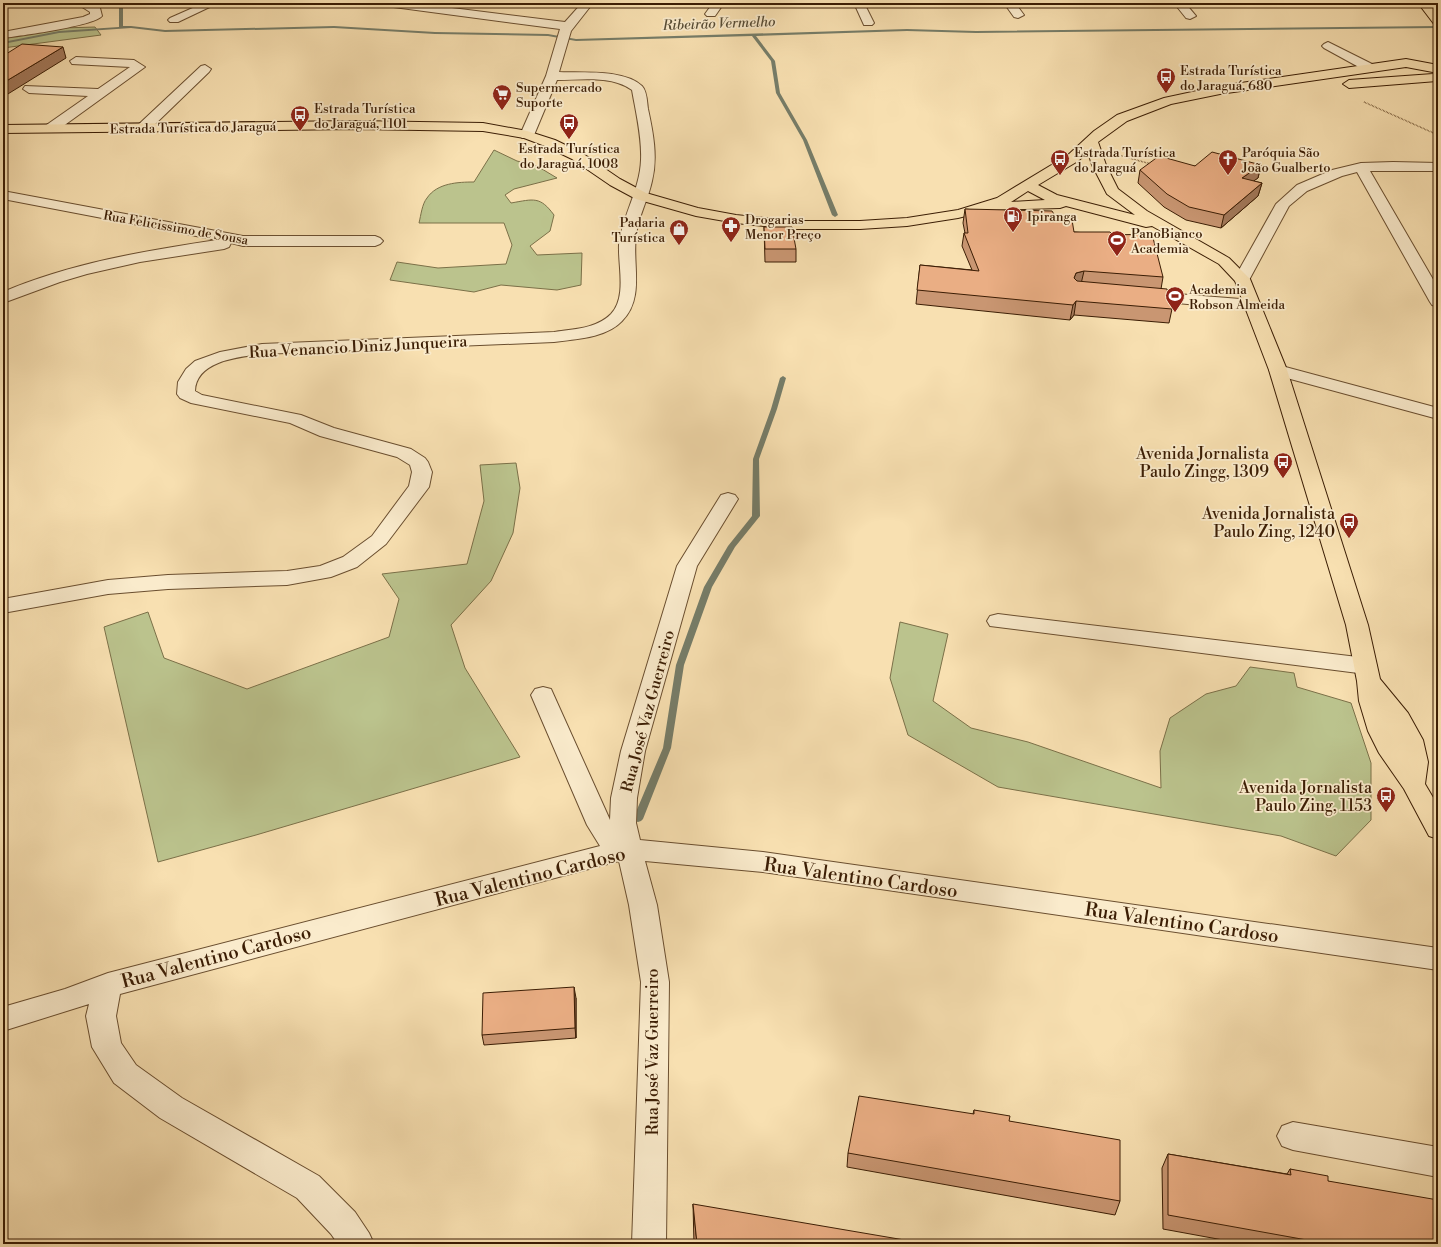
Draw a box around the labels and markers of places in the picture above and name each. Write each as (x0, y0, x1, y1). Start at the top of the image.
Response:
place label: Estrada Turística do Jaraguá, 680 (1180, 63, 1282, 94)
bus stop icon: Estrada Turística do Jaraguá, 680 (1155, 66, 1177, 94)
place label: Supermercado Suporte (516, 80, 602, 111)
supermarket icon: Supermercado Suporte (491, 83, 513, 111)
place label: Estrada Turística do Jaraguá, 1101 (314, 101, 416, 132)
bus stop icon: Estrada Turística do Jaraguá, 1101 (289, 104, 311, 132)
bus stop icon: Estrada Turística do Jaraguá, 1008 (558, 112, 580, 140)
place label: Estrada Turística do Jaraguá, 1008 (518, 141, 620, 172)
place label: Estrada Turística do Jaraguá (1074, 145, 1176, 176)
place label: Paróquia São João Gualberto (1241, 145, 1331, 176)
bus stop icon: Estrada Turística do Jaraguá (1049, 148, 1071, 176)
church icon: Paróquia São João Gualberto (1217, 148, 1239, 176)
fuel station icon: Ipiranga (1002, 205, 1024, 233)
place label: Ipiranga (1027, 209, 1077, 225)
place label: Drogarias Menor Preço (745, 212, 821, 243)
place label: Padaria Turística (612, 215, 665, 246)
pharmacy icon: Drogarias Menor Preço (720, 215, 742, 243)
shop icon: Padaria Turística (668, 218, 690, 246)
place label: PanoBianco Academia (1130, 226, 1202, 257)
sports icon: PanoBianco Academia (1106, 229, 1128, 257)
place label: Academia Robson Almeida (1188, 282, 1285, 313)
sports icon: Academia Robson Almeida (1164, 285, 1186, 313)
place label: Avenida Jornalista Paulo Zingg, 1309 (1135, 444, 1270, 482)
bus stop icon: Avenida Jornalista Paulo Zingg, 1309 (1272, 451, 1294, 479)
place label: Avenida Jornalista Paulo Zing, 1240 (1201, 504, 1336, 542)
bus stop icon: Avenida Jornalista Paulo Zing, 1240 (1338, 511, 1360, 539)
place label: Avenida Jornalista Paulo Zing, 1153 (1238, 778, 1373, 816)
bus stop icon: Avenida Jornalista Paulo Zing, 1153 (1375, 785, 1397, 813)

